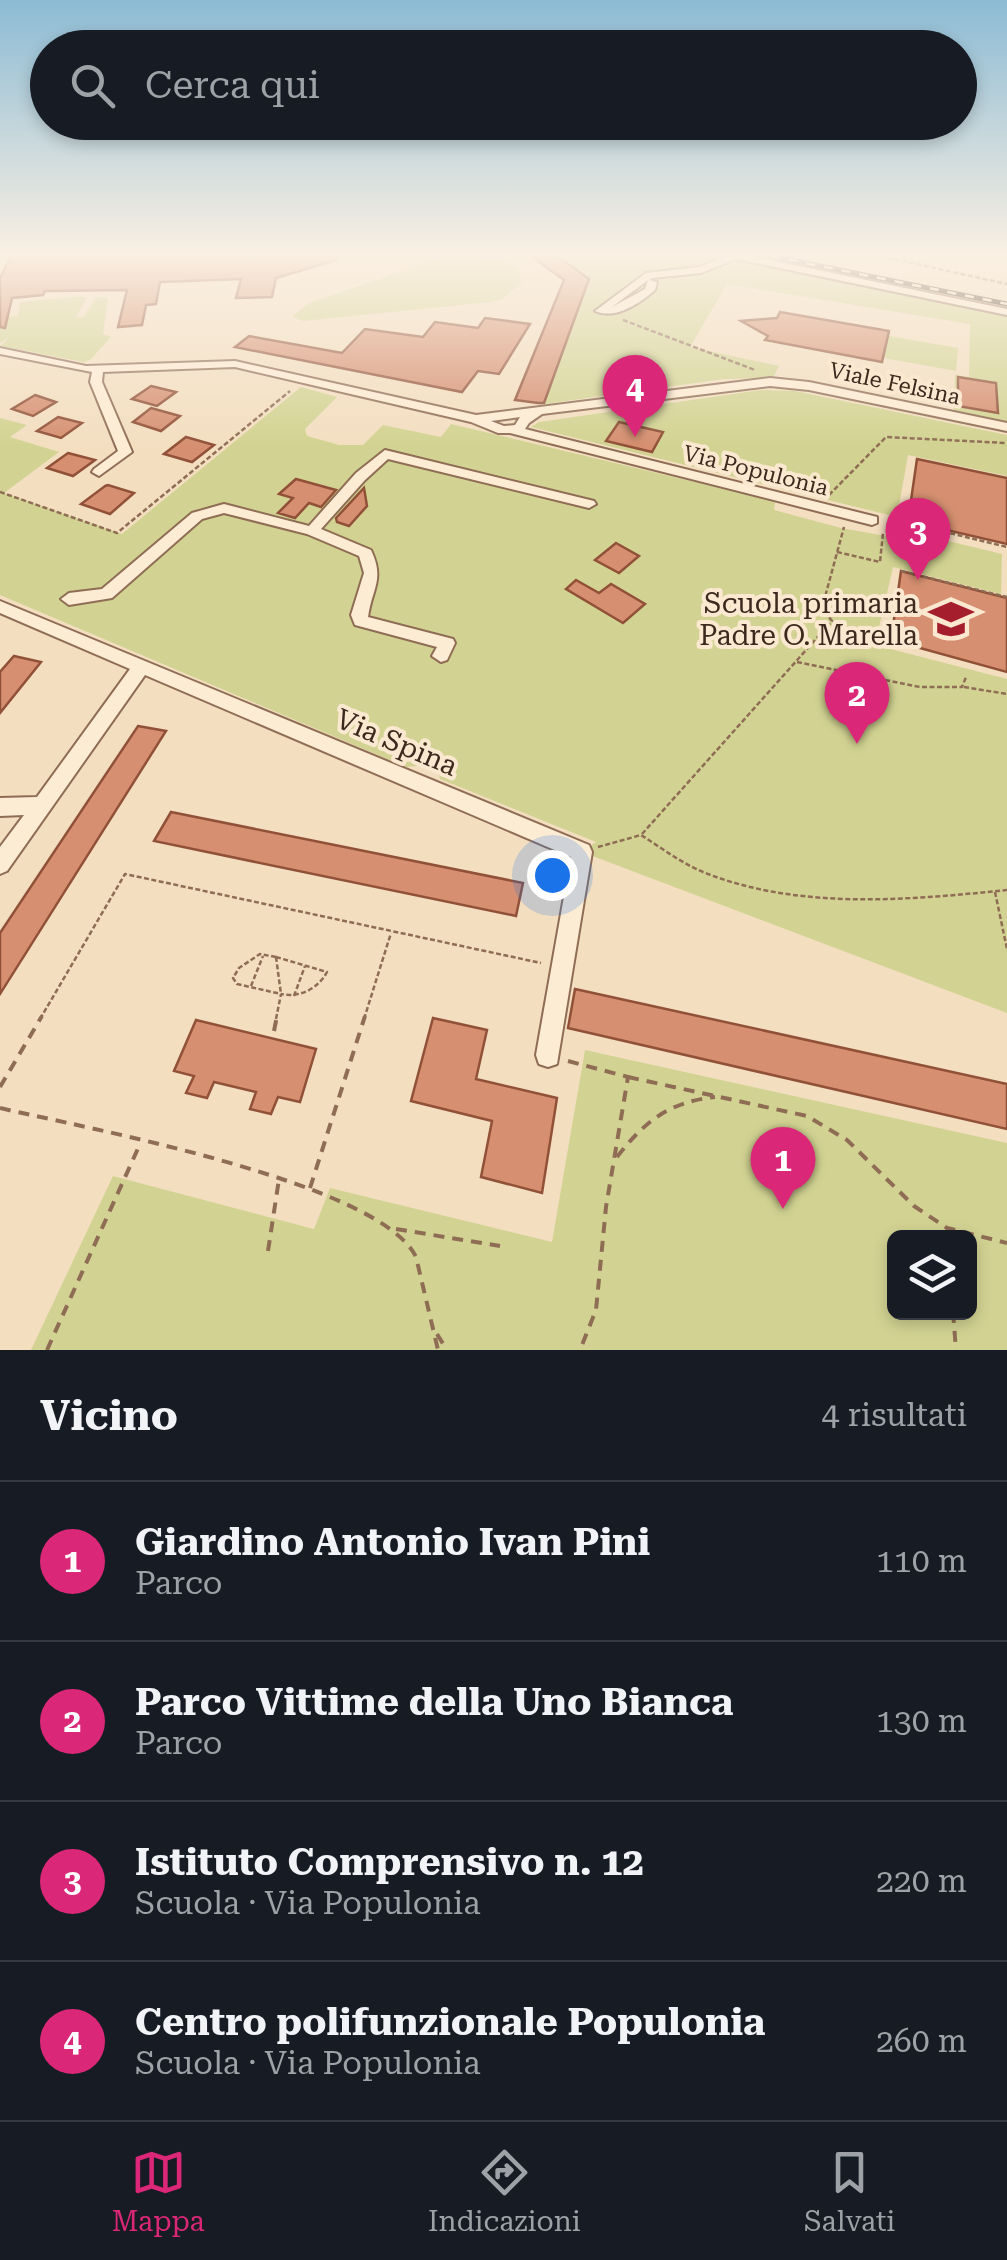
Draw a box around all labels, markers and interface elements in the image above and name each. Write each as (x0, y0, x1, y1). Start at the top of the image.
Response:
search box (30, 30, 977, 140)
icon: search (65, 58, 120, 113)
text: Cerca qui (145, 63, 320, 107)
pin: 4 (602, 354, 668, 437)
street label: Viale Felsina (827, 357, 963, 410)
street label: Via Populonia (681, 440, 831, 501)
pin: 3 (886, 498, 950, 580)
place label: Scuola primaria Padre O. Marella (699, 587, 918, 652)
school or university icon: Scuola primaria Padre O. Marella (927, 595, 975, 643)
pin: 2 (824, 662, 890, 744)
street label: Via Spina (331, 702, 462, 783)
your location (527, 850, 578, 901)
pin: 1 (750, 1126, 816, 1209)
map controls (887, 1230, 977, 1320)
button: layers (887, 1230, 977, 1320)
text: Vicino (40, 1391, 178, 1440)
text: 4 risultati (822, 1396, 967, 1434)
text: Giardino Antonio Ivan Pini (135, 1520, 650, 1564)
text: 1 (64, 1542, 81, 1580)
text: 110 m (876, 1542, 967, 1580)
text: Parco (135, 1564, 222, 1602)
text: Parco Vittime della Uno Bianca (135, 1680, 733, 1724)
text: 2 (64, 1702, 81, 1740)
text: 130 m (876, 1702, 967, 1740)
text: Parco (135, 1724, 222, 1762)
text: Istituto Comprensivo n. 12 (135, 1840, 644, 1884)
text: 3 (64, 1862, 81, 1900)
text: 220 m (876, 1862, 967, 1900)
text: Scuola · Via Populonia (135, 1884, 481, 1922)
text: Centro polifunzionale Populonia (135, 2000, 765, 2044)
text: 4 (64, 2022, 81, 2060)
text: 260 m (876, 2022, 967, 2060)
text: Scuola · Via Populonia (135, 2044, 481, 2082)
tab: Mappa (112, 2145, 205, 2238)
tab: Indicazioni (428, 2145, 581, 2238)
tab: Salvati (804, 2145, 895, 2238)

